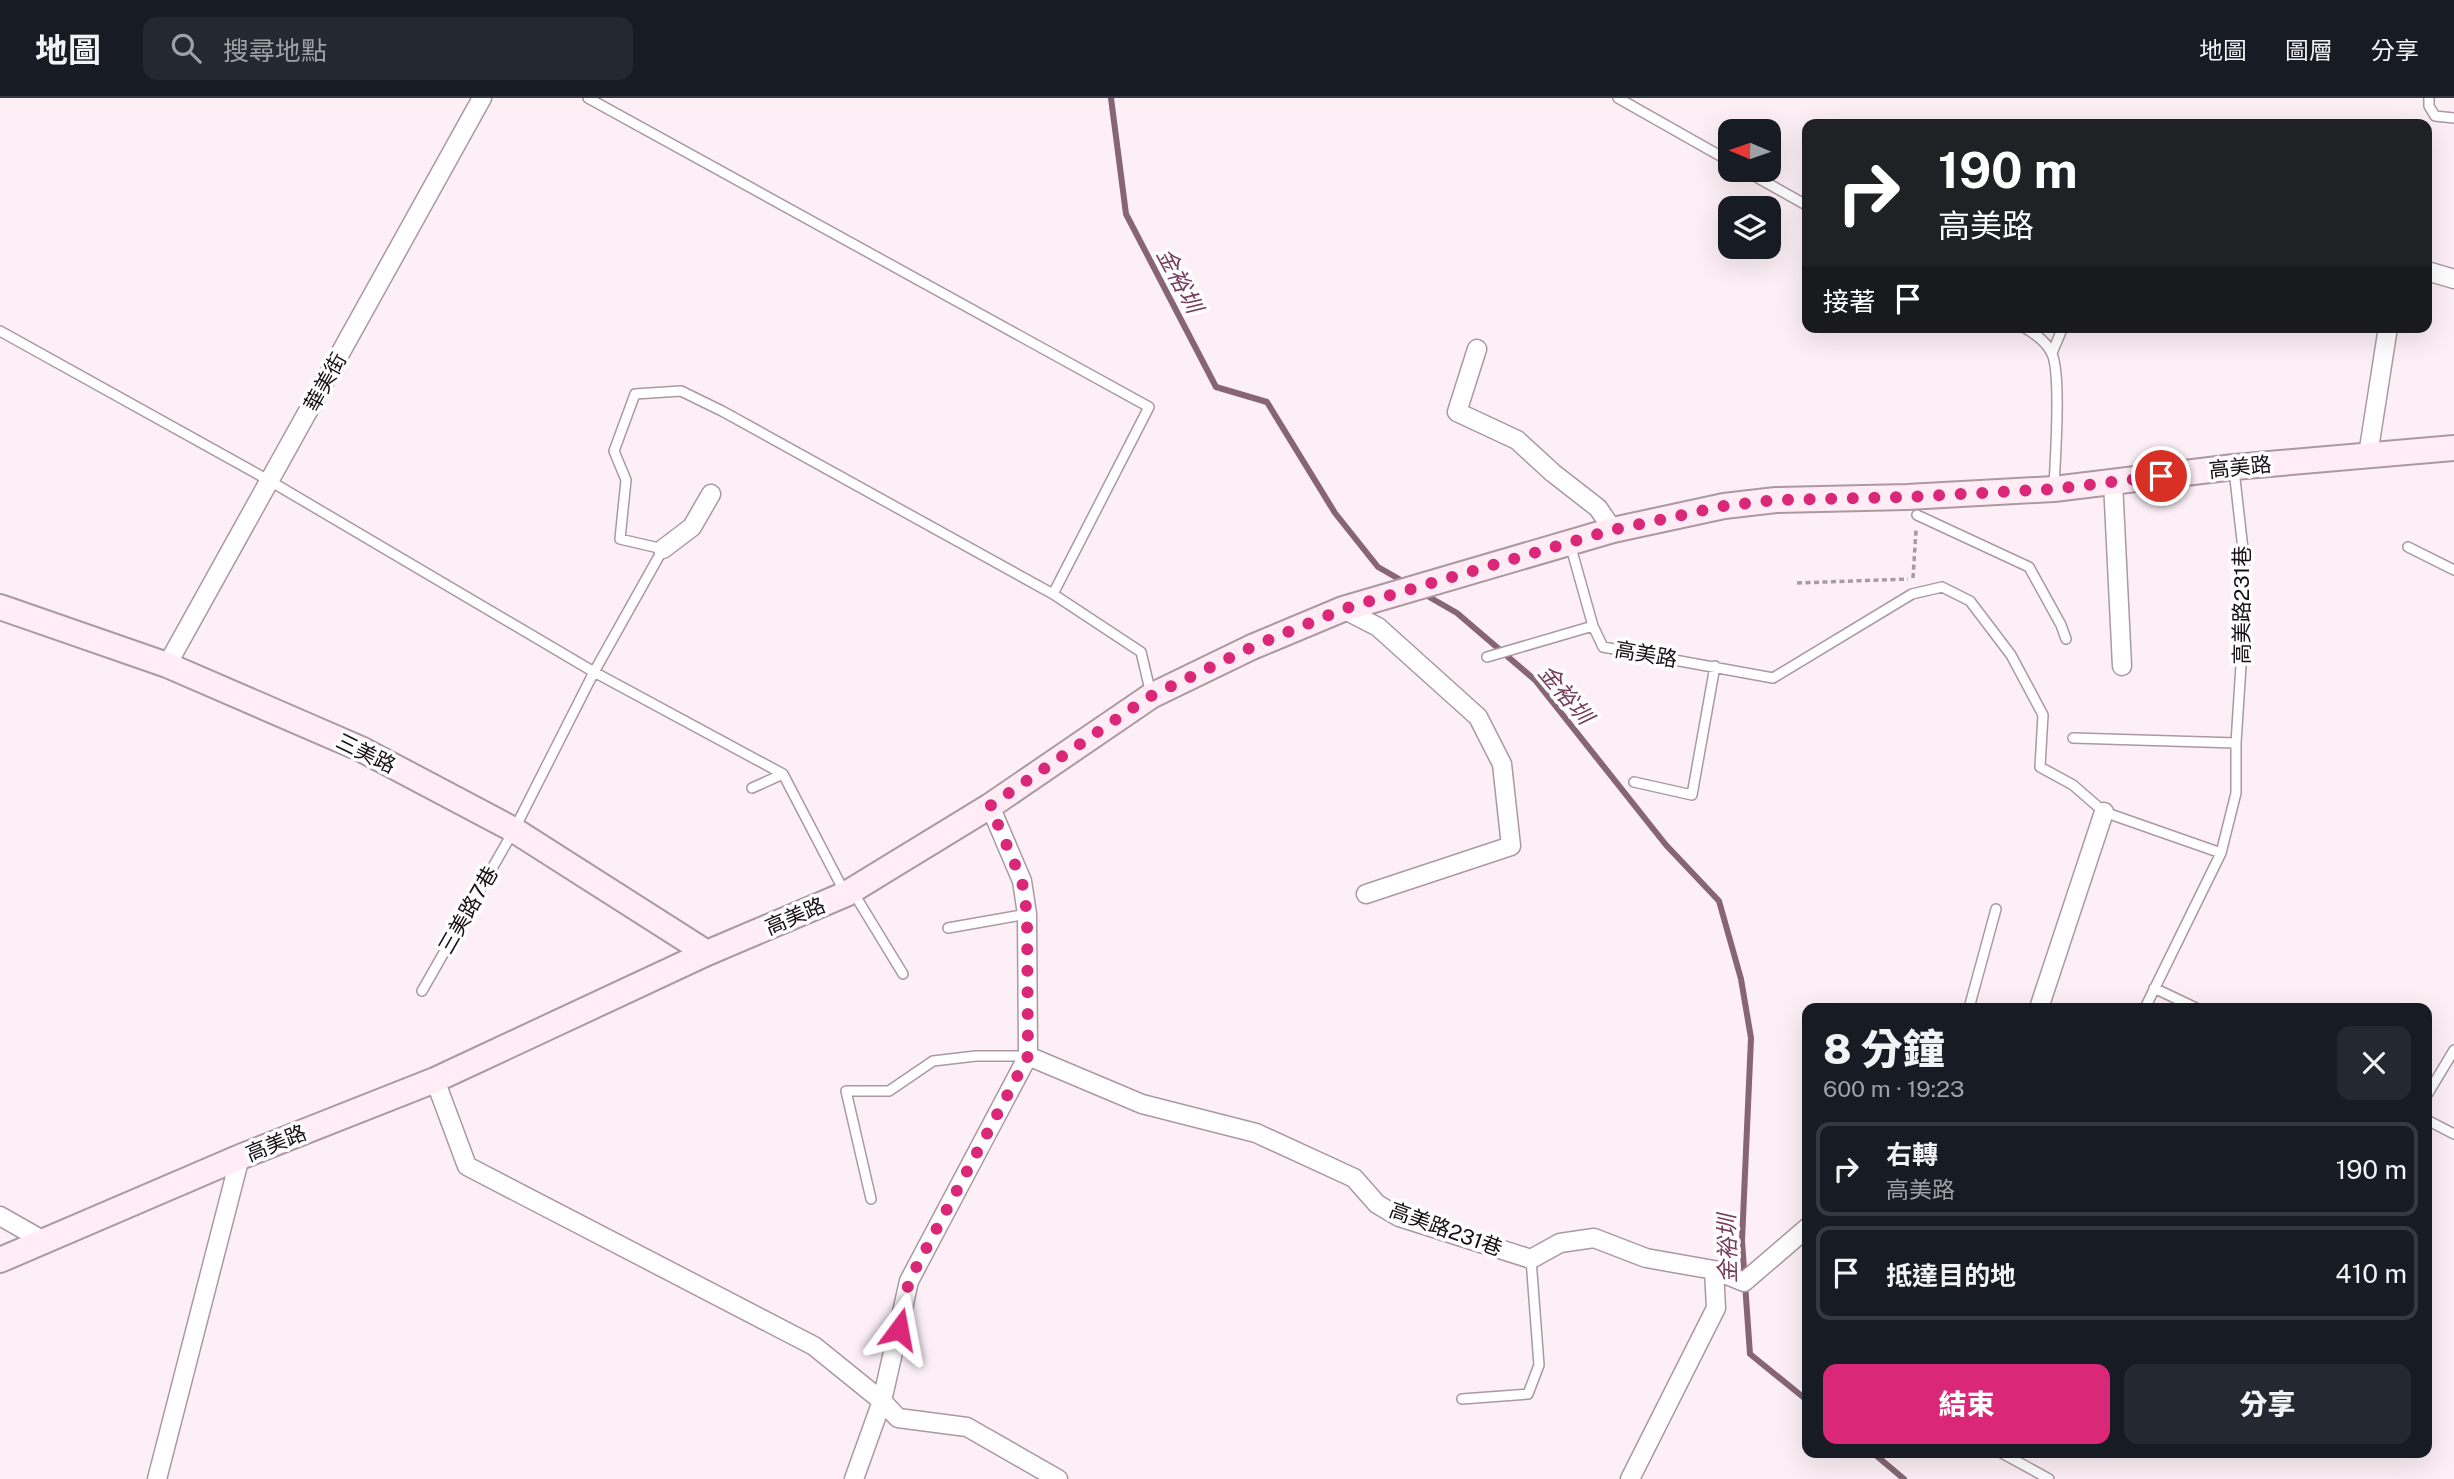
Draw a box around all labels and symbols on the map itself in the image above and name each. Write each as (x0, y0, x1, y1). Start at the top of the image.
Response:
north arrow (1718, 119, 1782, 182)
water label: 金裕圳 (1152, 243, 1210, 319)
street label: 華美街 (299, 348, 351, 416)
pin (2131, 446, 2191, 506)
street label: 高美路 (2207, 451, 2273, 483)
street label: 高美路231巷 (2229, 546, 2254, 664)
street label: 高美路 (1613, 636, 1679, 672)
water label: 金裕圳 (1533, 659, 1600, 731)
street label: 三美路 (332, 728, 400, 778)
street label: 三美路7巷 (433, 862, 503, 958)
street label: 高美路 (761, 892, 829, 940)
street label: 高美路 (242, 1120, 310, 1166)
street label: 高美路231巷 (1386, 1197, 1506, 1261)
water label: 金裕圳 (1713, 1211, 1741, 1284)
position arrow (862, 1292, 936, 1366)

